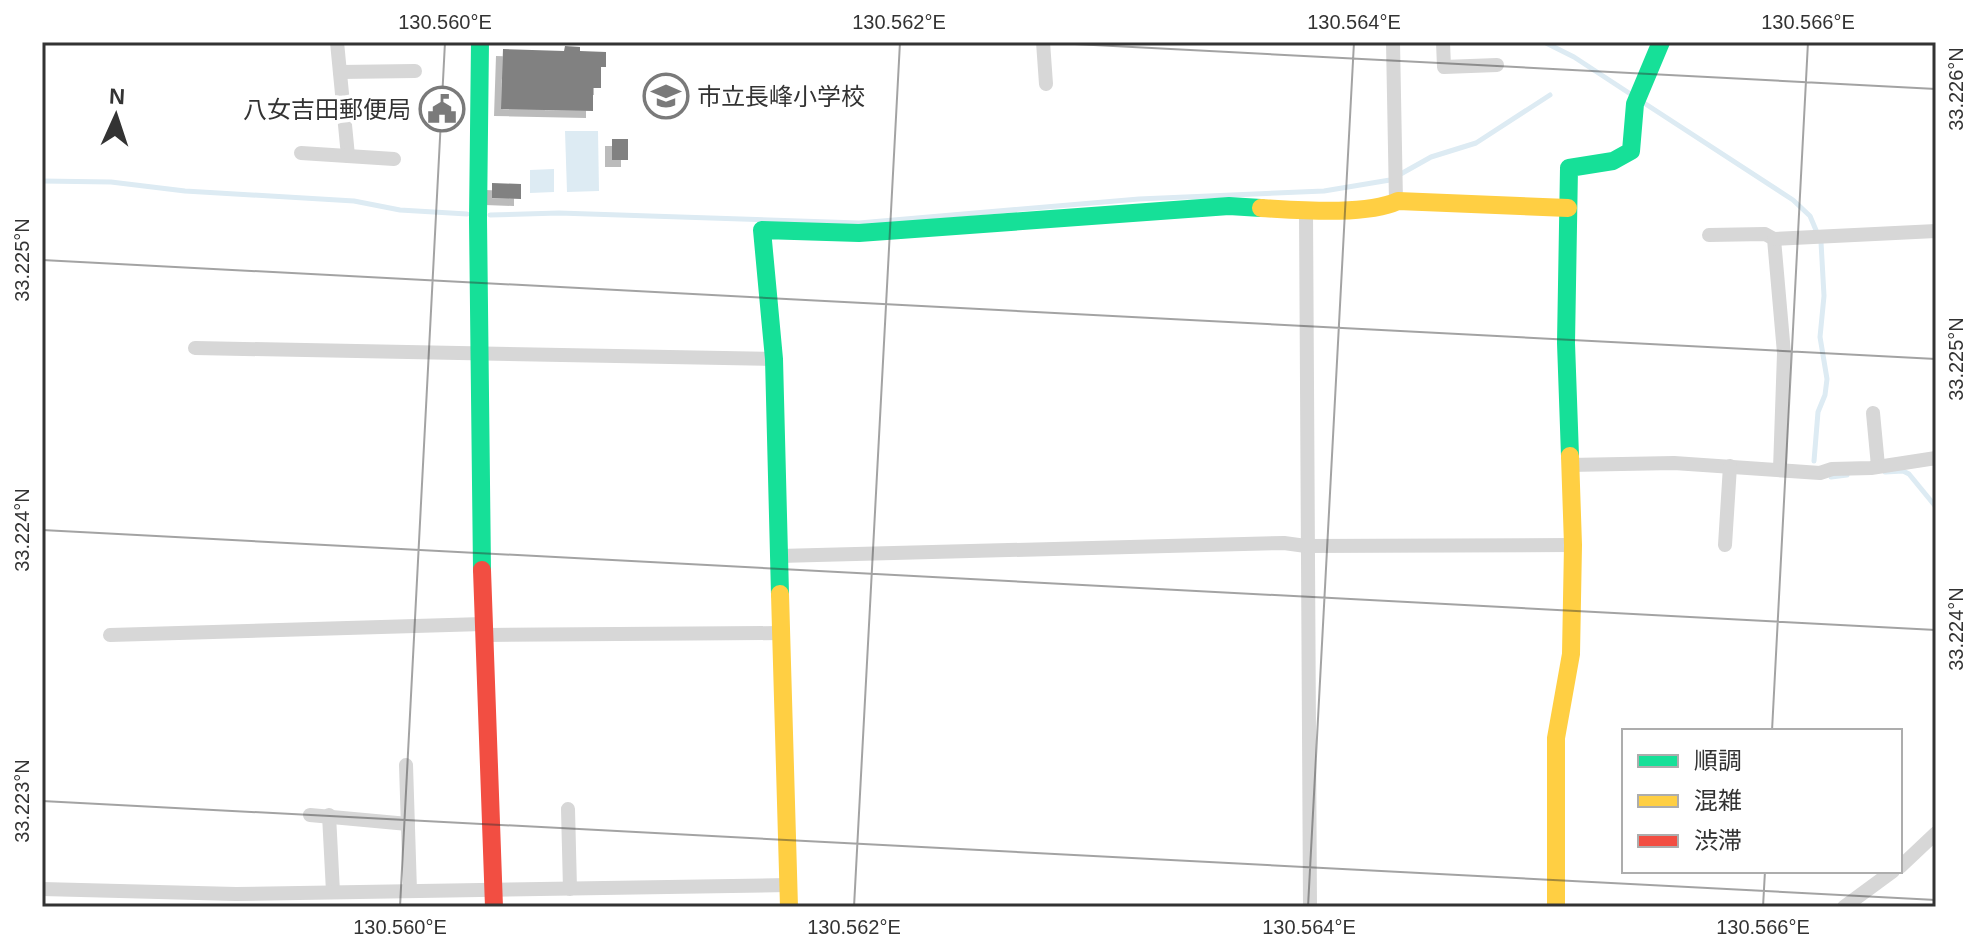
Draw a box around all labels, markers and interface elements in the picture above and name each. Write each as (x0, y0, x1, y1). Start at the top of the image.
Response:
text: 130.560°E (398, 11, 492, 33)
text: 130.562°E (852, 11, 946, 33)
text: 130.564°E (1307, 11, 1401, 33)
text: 130.566°E (1761, 11, 1855, 33)
text: 33.226°N (1945, 47, 1967, 131)
school or university icon: 市立長峰小学校 (642, 72, 690, 120)
north arrow (76, 76, 156, 156)
place label: 市立長峰小学校 (697, 83, 865, 110)
text: N (108, 84, 126, 109)
public building icon: 八女吉田郵便局 (418, 85, 466, 133)
place label: 八女吉田郵便局 (243, 96, 411, 123)
text: 33.225°N (11, 218, 33, 302)
text: 33.225°N (1945, 317, 1967, 401)
text: 33.224°N (11, 488, 33, 572)
text: 33.224°N (1945, 587, 1967, 671)
legend (1622, 729, 1902, 873)
text: 順調 (1694, 747, 1742, 774)
text: 33.223°N (11, 759, 33, 843)
text: 混雑 (1694, 787, 1742, 814)
text: 渋滞 (1694, 827, 1742, 854)
text: 130.560°E (353, 916, 447, 938)
text: 130.562°E (807, 916, 901, 938)
text: 130.564°E (1262, 916, 1356, 938)
text: 130.566°E (1716, 916, 1810, 938)

